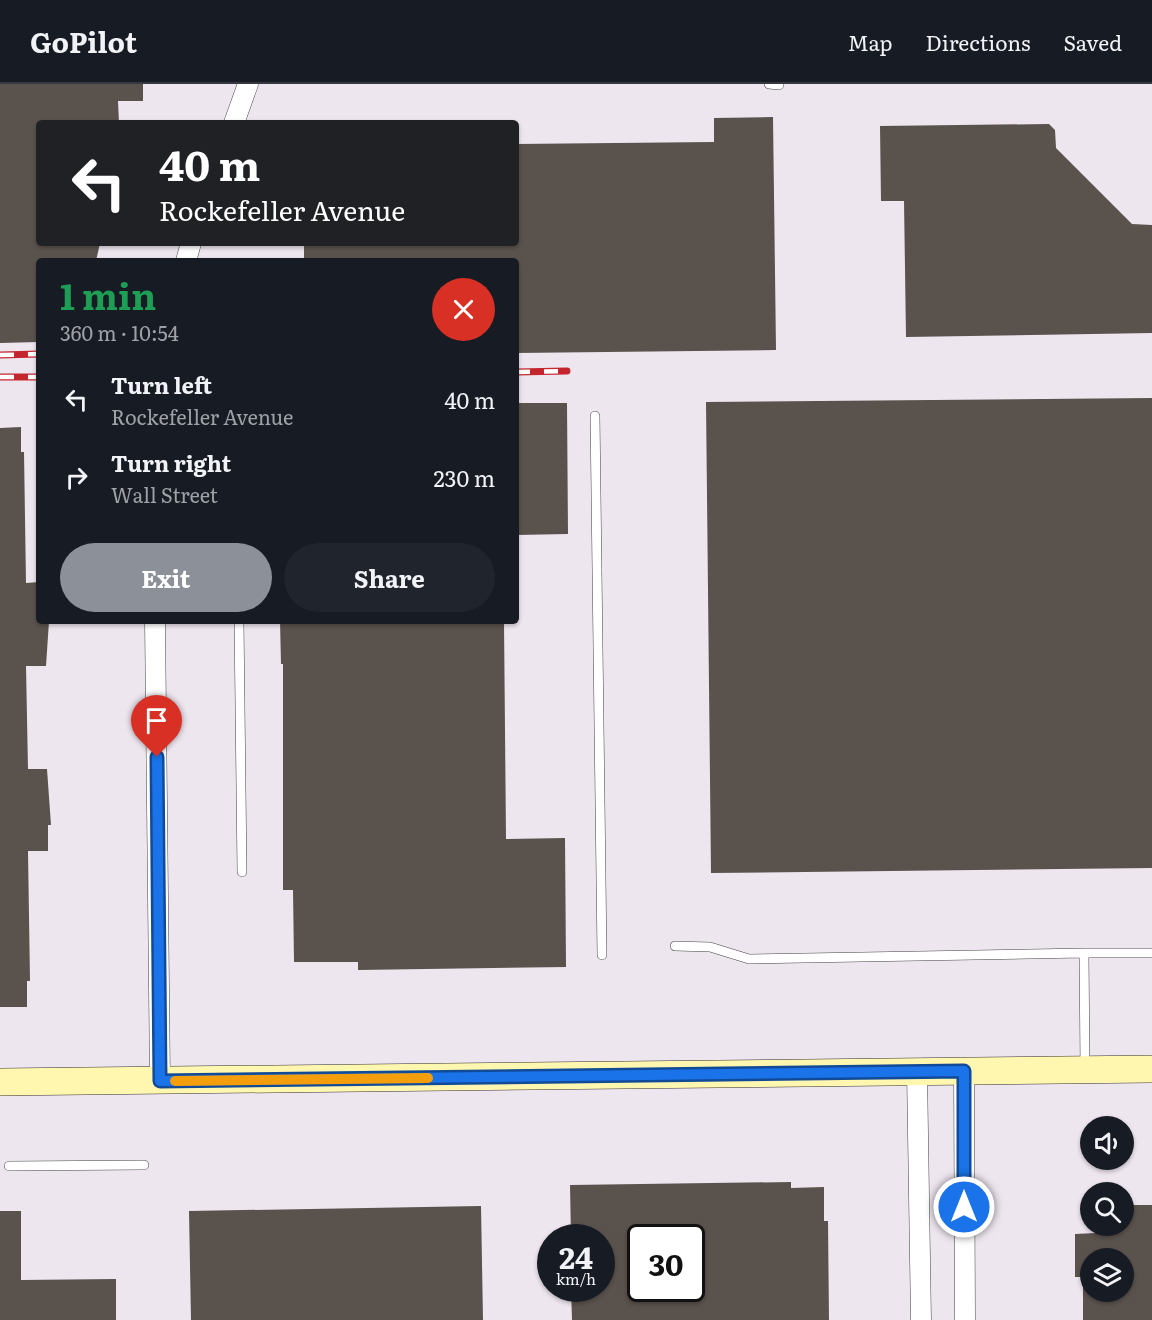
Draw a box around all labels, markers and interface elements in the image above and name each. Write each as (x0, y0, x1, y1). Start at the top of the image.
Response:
text: GoPilot (30, 20, 137, 62)
text: Map (848, 26, 893, 57)
text: Directions (926, 26, 1031, 57)
text: Saved (1064, 26, 1122, 57)
text: 40 m (159, 132, 260, 194)
icon: left (60, 144, 138, 222)
text: Rockefeller Avenue (159, 189, 405, 229)
text: 1 min (60, 268, 156, 321)
button: close (432, 278, 495, 341)
text: 360 m · 10:54 (60, 317, 179, 347)
text: Turn left (111, 368, 212, 401)
icon: left (60, 383, 93, 416)
text: 40 m (444, 383, 495, 416)
text: Rockefeller Avenue (111, 401, 294, 431)
text: Turn right (111, 446, 231, 479)
icon: right (60, 461, 93, 494)
text: 230 m (433, 461, 495, 494)
text: Wall Street (111, 479, 218, 509)
button: Exit (60, 543, 272, 612)
button: Share (284, 543, 495, 612)
pin (131, 695, 182, 757)
icon: arrive (140, 704, 173, 737)
map controls (1080, 1116, 1134, 1302)
button: sound (1080, 1116, 1134, 1170)
position arrow (932, 1175, 996, 1239)
button: search (1080, 1182, 1134, 1236)
speed limit sign: 30 (627, 1224, 705, 1302)
text: 24 (559, 1234, 593, 1278)
button: layers (1080, 1248, 1134, 1302)
text: km/h (556, 1267, 596, 1290)

